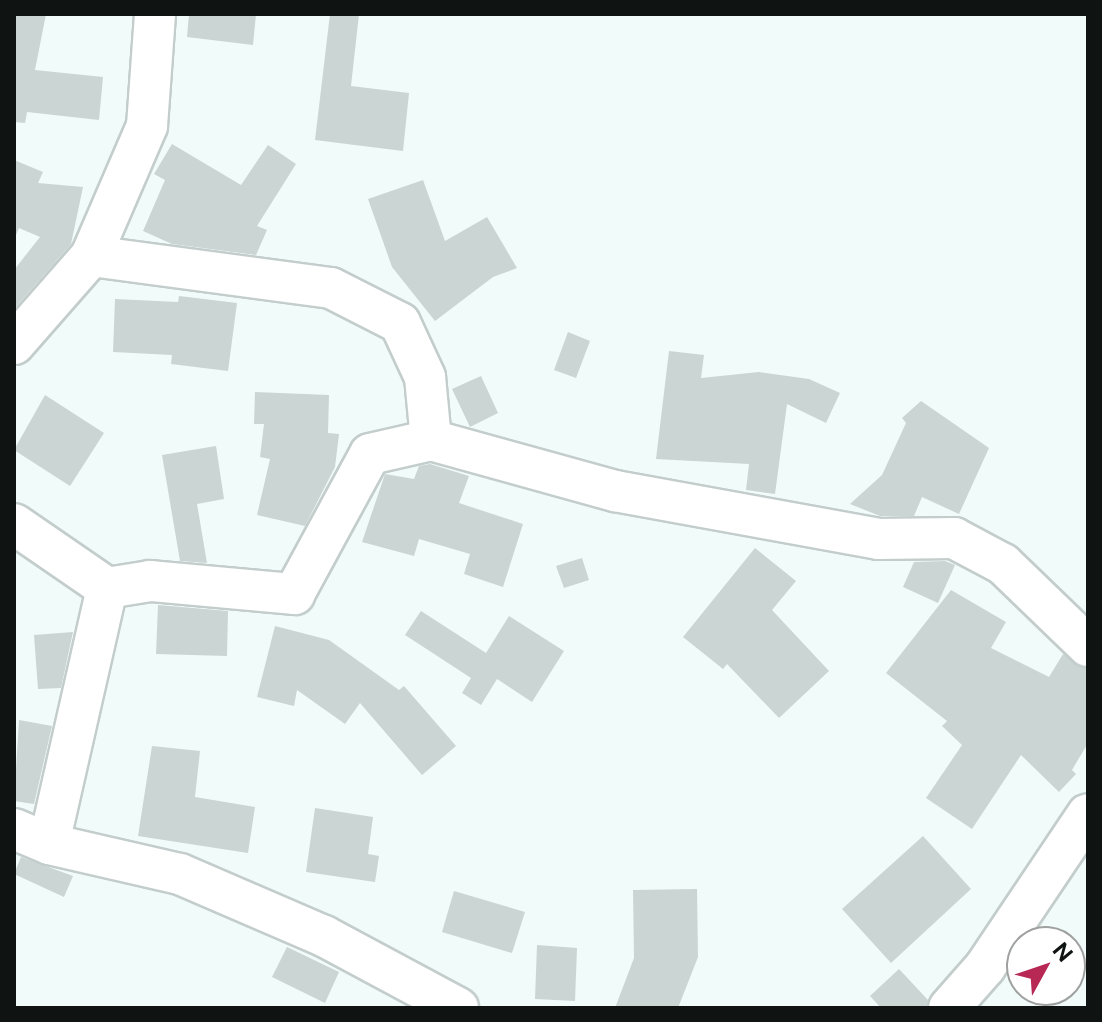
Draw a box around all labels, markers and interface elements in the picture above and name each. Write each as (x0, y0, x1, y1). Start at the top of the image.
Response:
north arrow (1006, 926, 1086, 1006)
text: N (1047, 937, 1078, 967)

